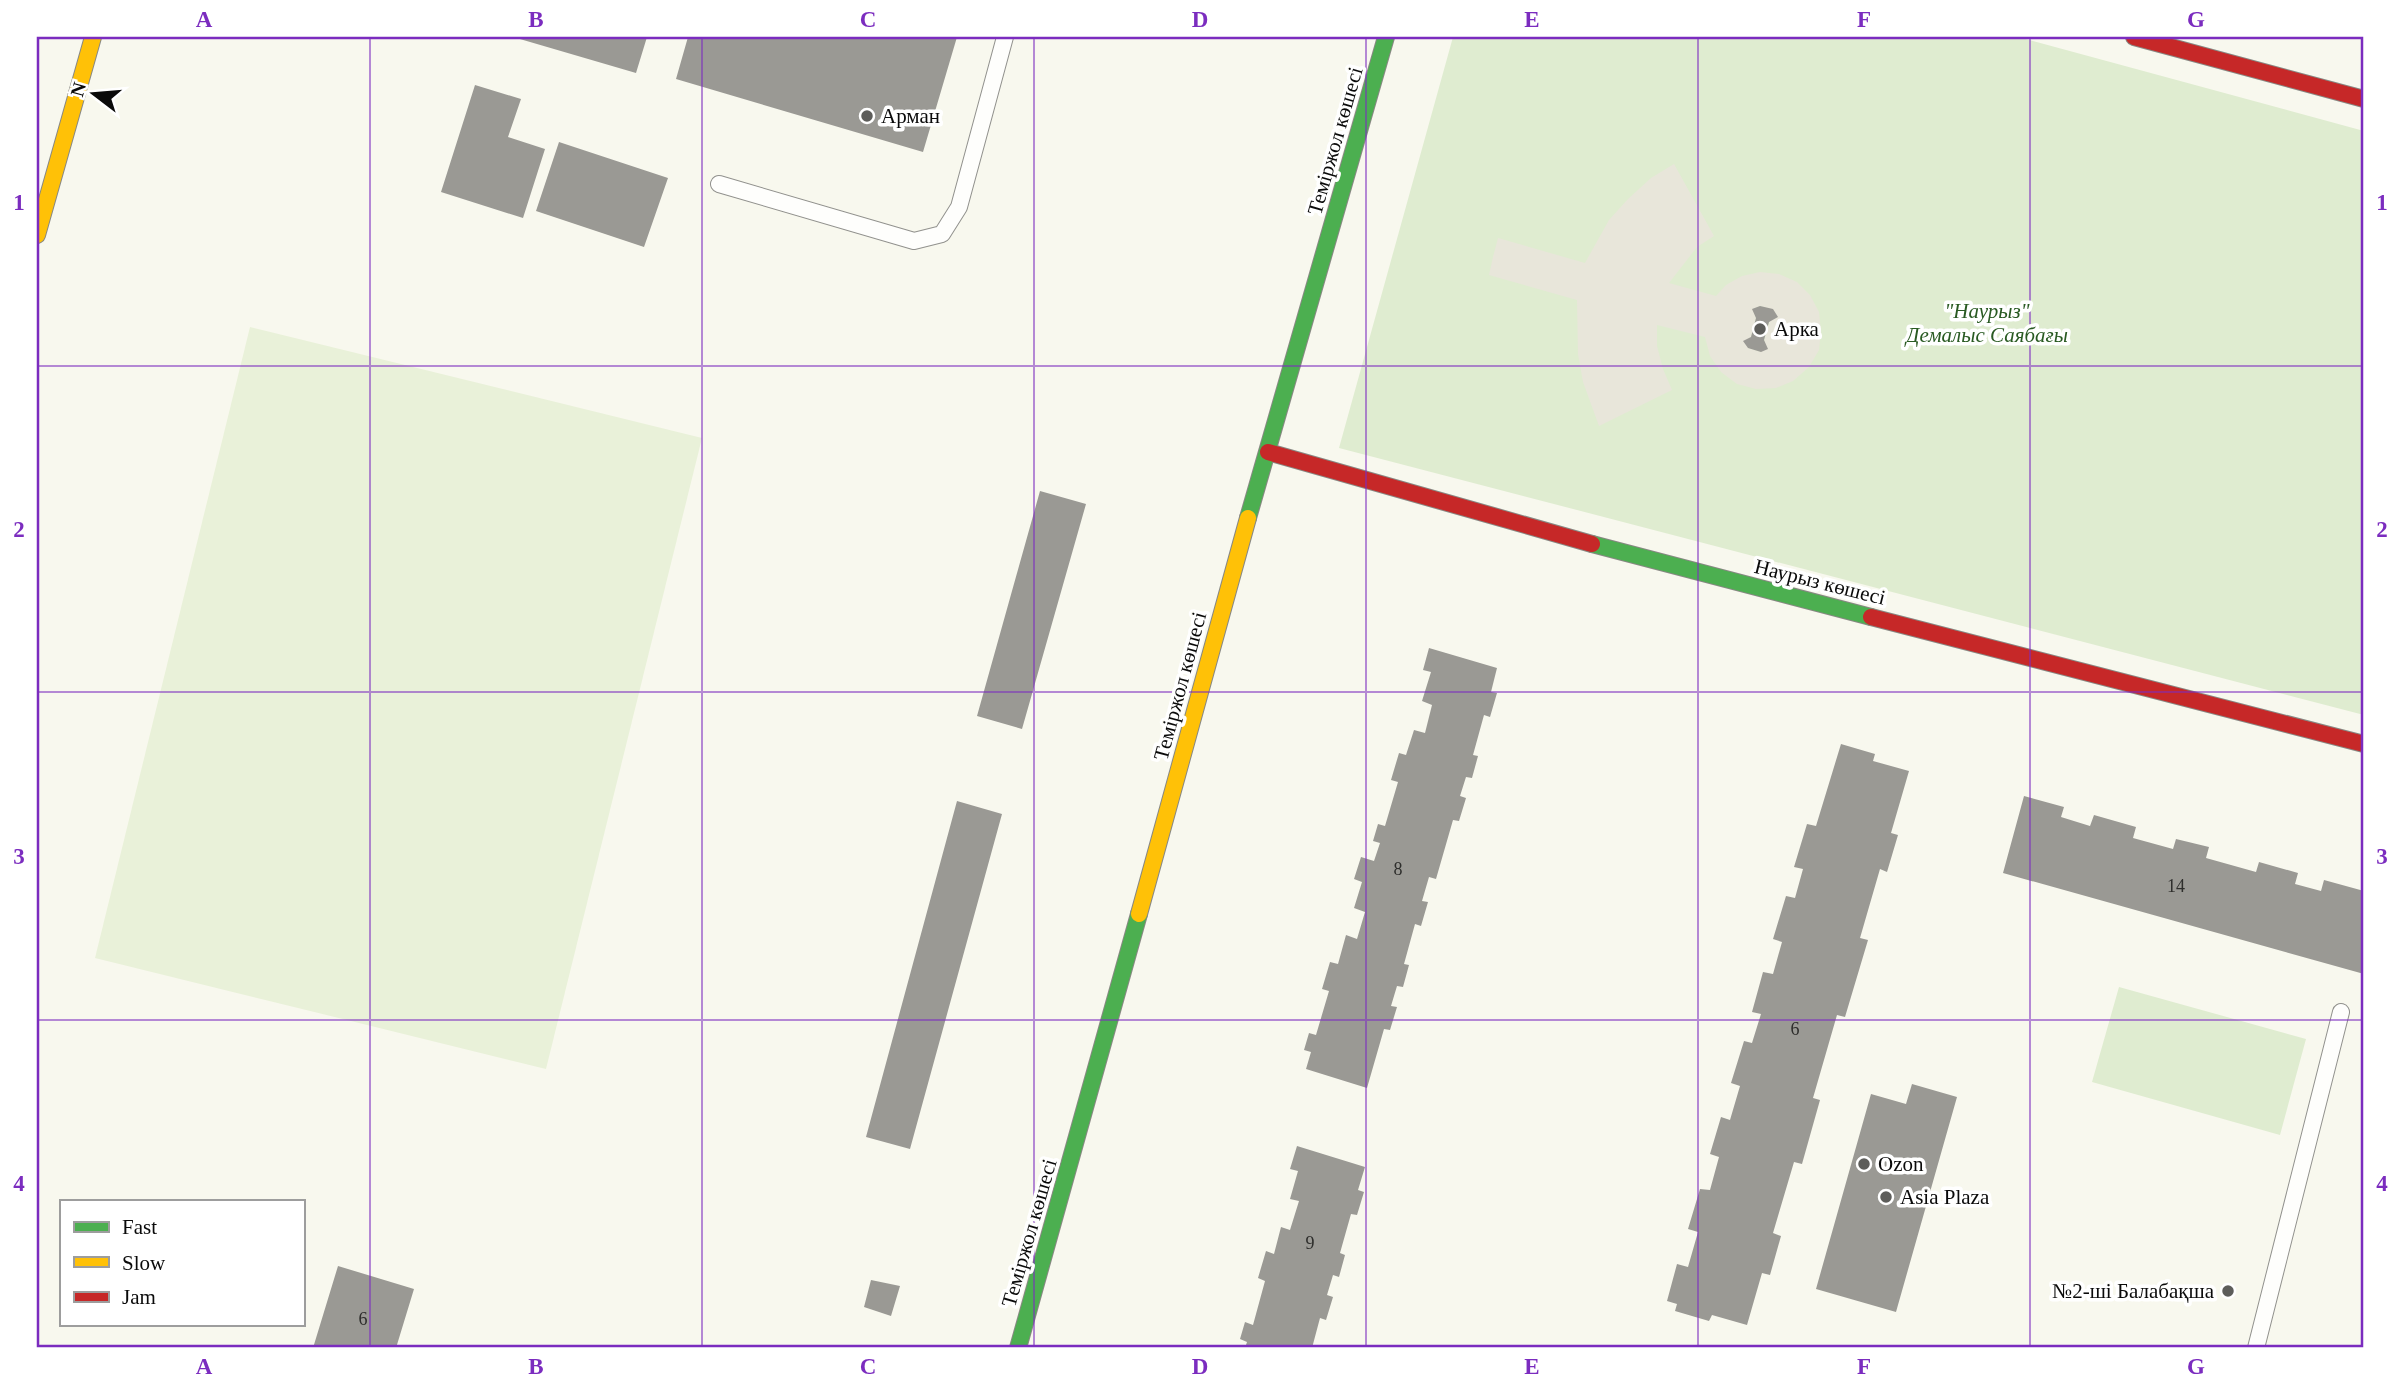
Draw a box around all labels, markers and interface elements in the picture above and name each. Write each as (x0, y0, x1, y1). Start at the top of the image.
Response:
text: A (196, 7, 213, 32)
text: B (528, 7, 544, 32)
text: C (860, 7, 876, 32)
text: D (1192, 7, 1208, 32)
text: E (1524, 7, 1540, 32)
text: F (1857, 7, 1871, 32)
text: G (2187, 7, 2205, 32)
north arrow (60, 60, 130, 130)
street label: Теміржол көшесі (1302, 64, 1368, 218)
text: N (66, 80, 90, 99)
place label: Арман (881, 104, 940, 128)
marker: Арман (859, 108, 875, 124)
text: 1 (13, 190, 25, 215)
text: 1 (2376, 190, 2388, 215)
park label: "Наурыз" Демалыс Саябағы (1904, 299, 2068, 347)
place label: Арка (1774, 317, 1820, 341)
marker: Арка (1752, 321, 1768, 337)
text: 2 (13, 517, 25, 542)
text: 2 (2376, 517, 2388, 542)
street label: Наурыз көшесі (1752, 554, 1888, 610)
street label: Теміржол көшесі (1149, 609, 1211, 763)
text: 3 (13, 844, 25, 869)
text: 3 (2376, 844, 2388, 869)
house number: 8 (1394, 859, 1403, 879)
house number: 14 (2167, 876, 2185, 896)
house number: 6 (1791, 1019, 1800, 1039)
place label: Ozon (1878, 1152, 1924, 1176)
street label: Теміржол көшесі (996, 1156, 1062, 1310)
marker: Ozon (1856, 1156, 1872, 1172)
text: 4 (13, 1171, 25, 1196)
text: 4 (2376, 1171, 2388, 1196)
place label: Asia Plaza (1900, 1185, 1990, 1209)
marker: Asia Plaza (1878, 1189, 1894, 1205)
legend (60, 1200, 304, 1326)
text: Fast (122, 1215, 157, 1239)
house number: 9 (1306, 1233, 1315, 1253)
text: Slow (122, 1251, 166, 1275)
place label: №2-ші Балабақша (2052, 1279, 2215, 1303)
marker: №2-ші Балабақша (2220, 1283, 2236, 1299)
text: Jam (122, 1285, 156, 1309)
house number: 6 (359, 1309, 368, 1329)
text: A (196, 1354, 213, 1379)
text: B (528, 1354, 544, 1379)
text: C (860, 1354, 876, 1379)
text: D (1192, 1354, 1208, 1379)
text: E (1524, 1354, 1540, 1379)
text: F (1857, 1354, 1871, 1379)
text: G (2187, 1354, 2205, 1379)

